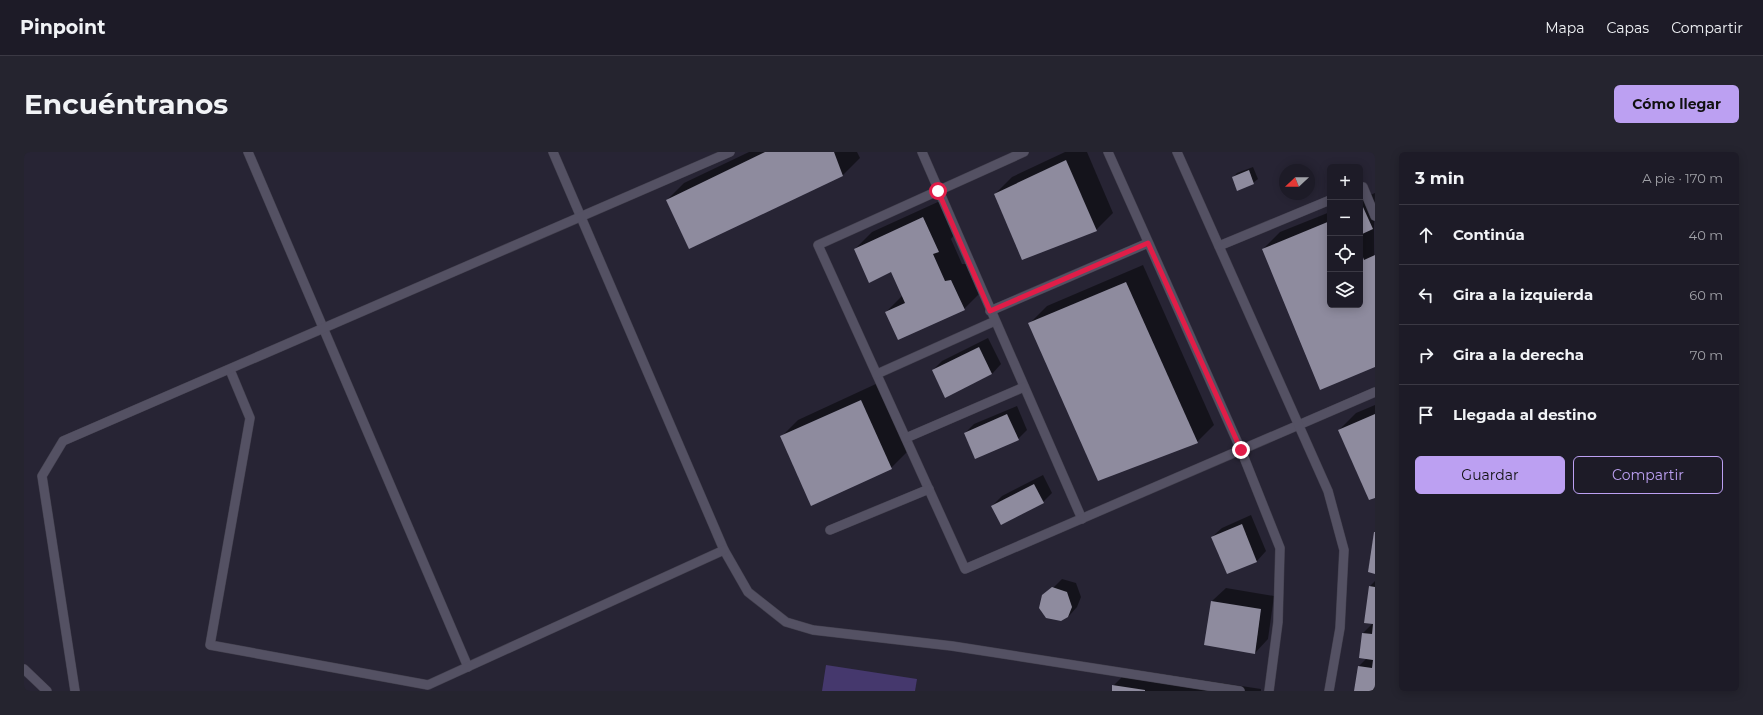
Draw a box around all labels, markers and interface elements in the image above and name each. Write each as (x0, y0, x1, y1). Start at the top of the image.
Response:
text: Pinpoint (20, 16, 105, 39)
text: Mapa (1545, 19, 1585, 37)
text: Capas (1607, 19, 1649, 37)
text: Compartir (1671, 19, 1743, 37)
button: Cómo llegar (1614, 85, 1739, 123)
text: Encuéntranos (24, 87, 228, 121)
north arrow (1279, 164, 1315, 200)
map controls (1327, 164, 1363, 308)
button: + (1327, 164, 1363, 200)
text: 3 min (1415, 168, 1465, 188)
text: A pie · 170 m (1642, 170, 1723, 186)
route start (929, 182, 947, 200)
button: − (1327, 200, 1363, 236)
icon: ahead (1415, 224, 1437, 246)
text: Continúa (1453, 225, 1525, 244)
text: 40 m (1689, 227, 1723, 243)
button: locate (1327, 236, 1363, 272)
button: layers (1327, 272, 1363, 308)
icon: left (1415, 284, 1437, 306)
text: Gira a la izquierda (1453, 285, 1593, 304)
text: 60 m (1689, 287, 1723, 303)
icon: right (1415, 344, 1437, 366)
text: Gira a la derecha (1453, 345, 1584, 364)
text: 70 m (1690, 347, 1723, 363)
icon: arrive (1415, 404, 1437, 426)
text: Llegada al destino (1453, 405, 1597, 424)
route end (1232, 441, 1250, 459)
button: Guardar (1415, 456, 1565, 494)
button: Compartir (1573, 456, 1723, 494)

